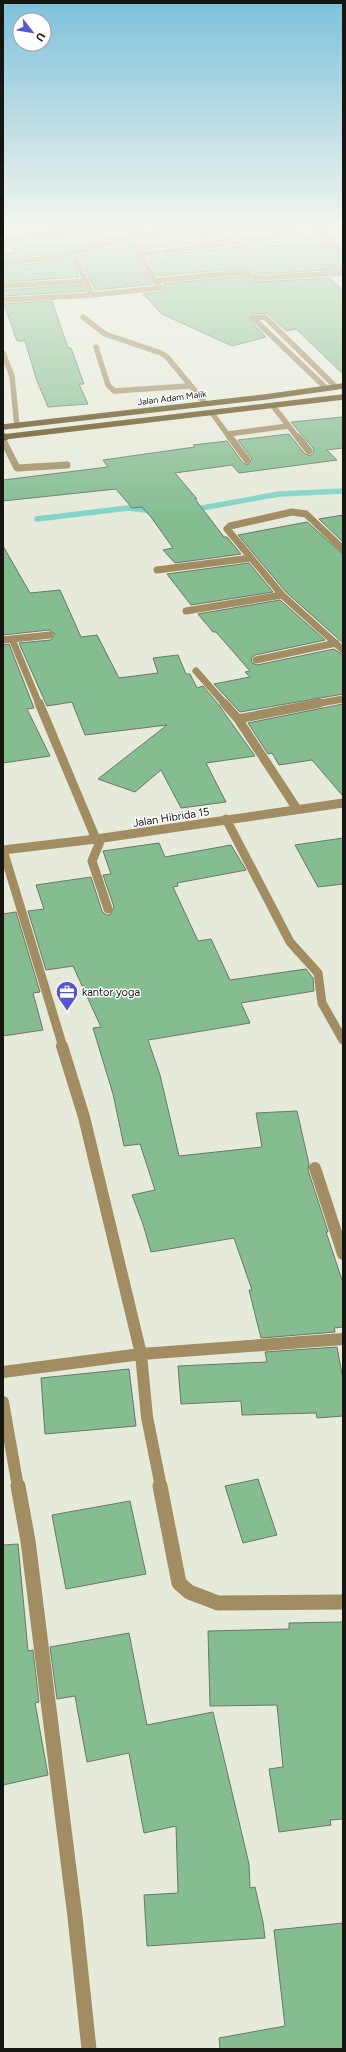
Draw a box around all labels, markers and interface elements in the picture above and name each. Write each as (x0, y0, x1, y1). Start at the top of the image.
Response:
north arrow (12, 12, 52, 52)
text: U (32, 30, 48, 44)
street label: Jalan Adam Malik (137, 388, 208, 407)
street label: Jalan Hibrida 15 (132, 805, 210, 830)
office icon: kantor yoga (54, 979, 80, 1012)
place label: kantor yoga (82, 986, 140, 999)

